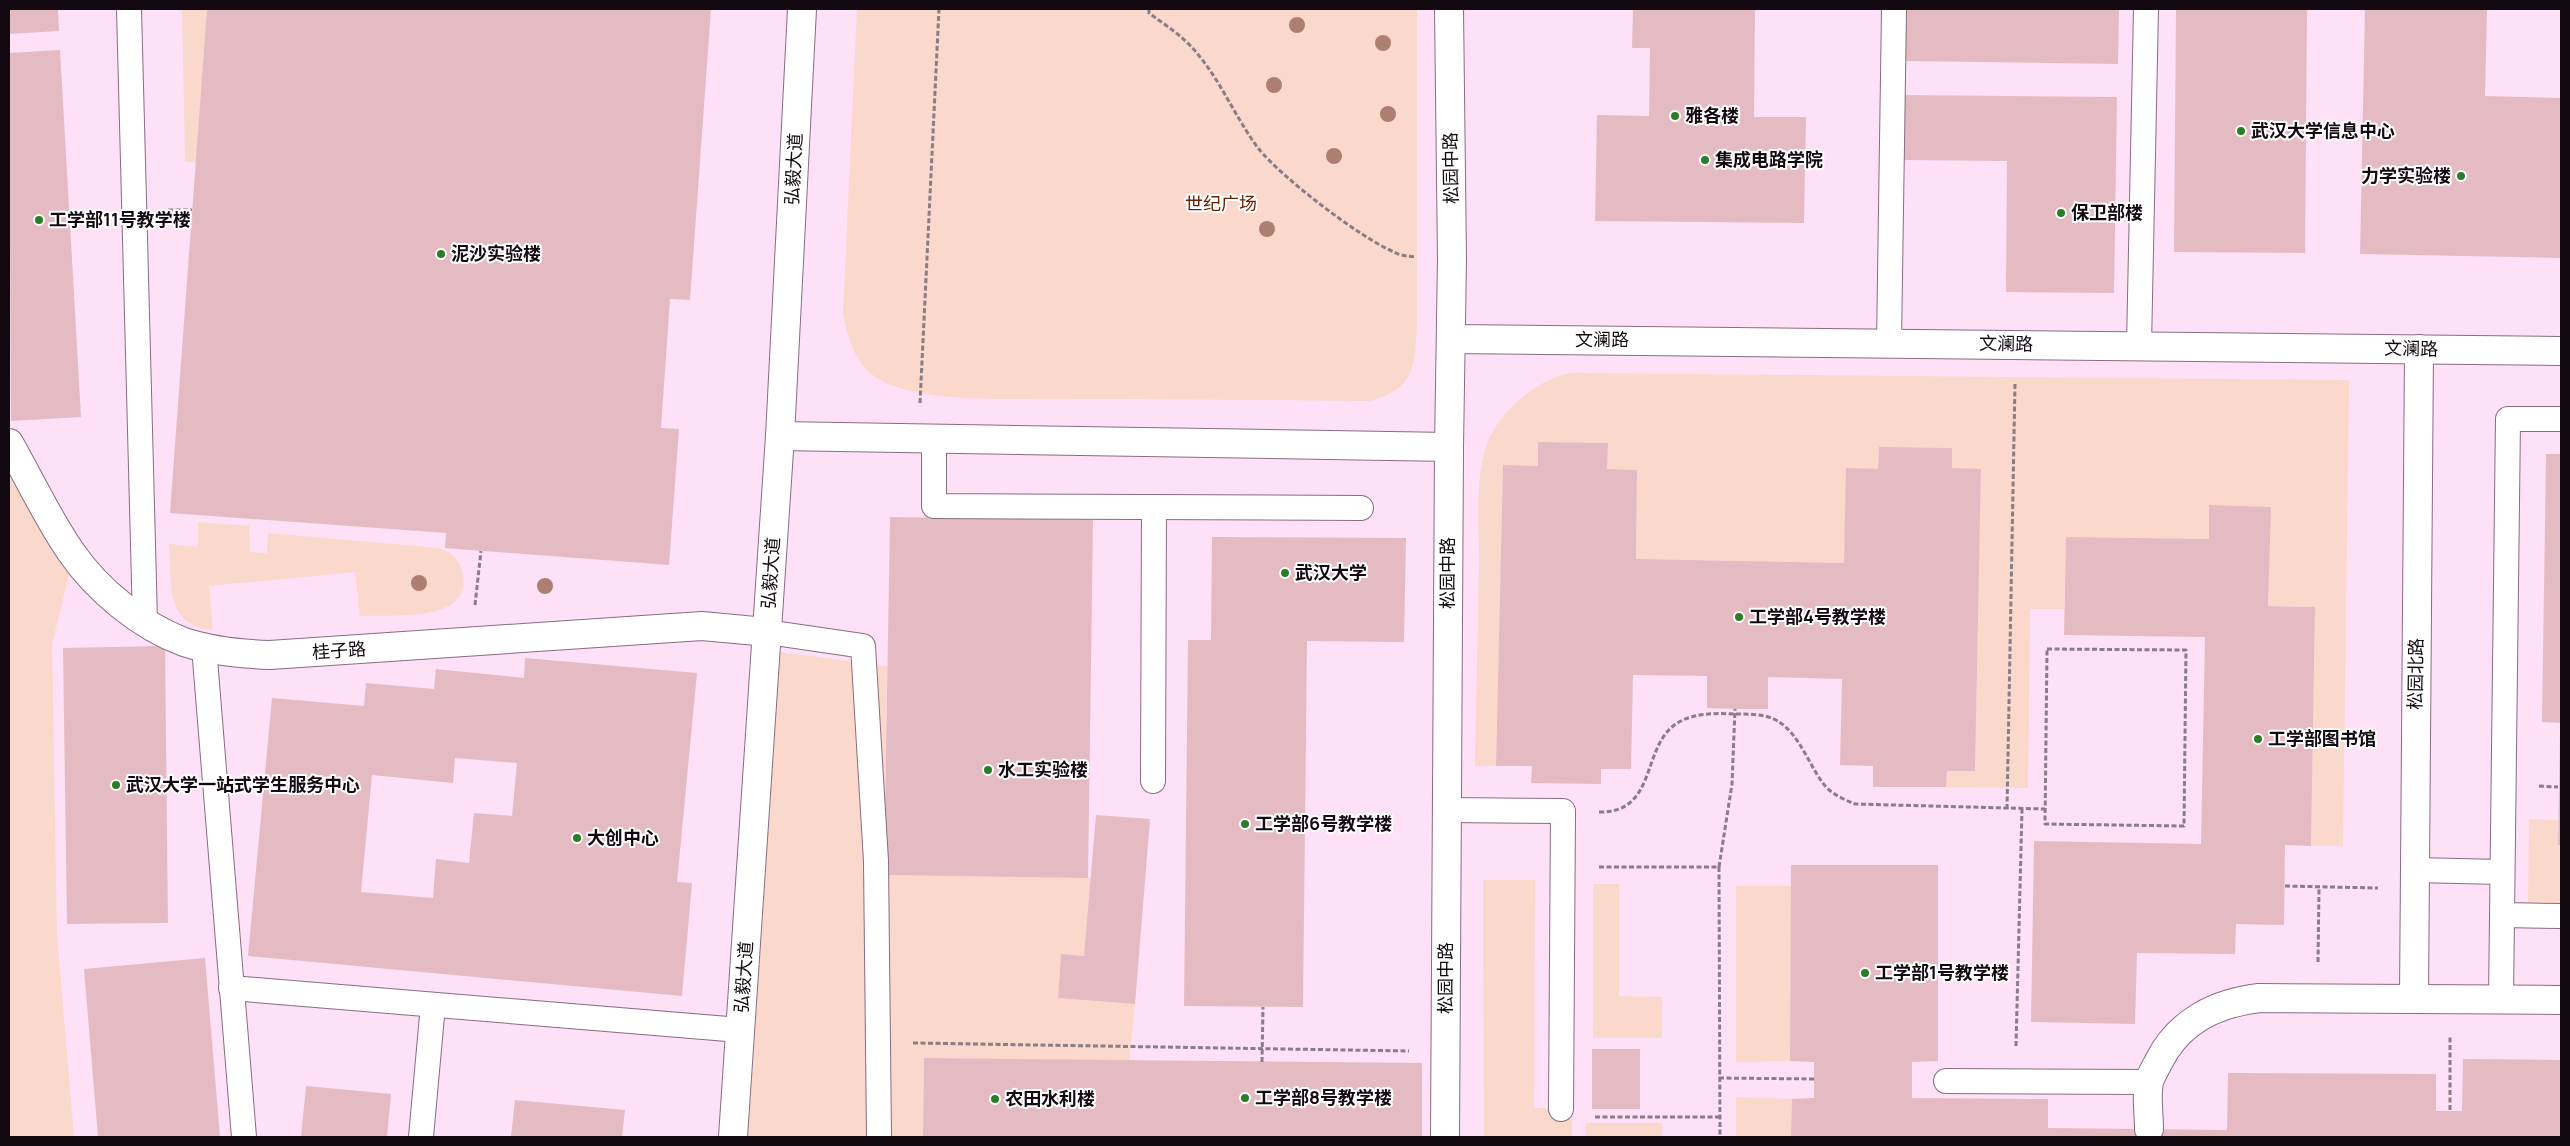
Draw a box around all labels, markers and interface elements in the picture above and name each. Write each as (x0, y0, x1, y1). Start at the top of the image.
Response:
place label: 雅各楼 (1685, 103, 1739, 127)
marker: 雅各楼 (1669, 110, 1681, 122)
place label: 武汉大学信息中心 (2251, 118, 2395, 142)
marker: 武汉大学信息中心 (2235, 125, 2247, 137)
street label: 弘毅大道 (779, 132, 807, 206)
street label: 松园中路 (1437, 132, 1463, 204)
place label: 集成电路学院 (1715, 147, 1823, 171)
marker: 集成电路学院 (1699, 154, 1711, 166)
place label: 力学实验楼 (2361, 163, 2451, 187)
marker: 力学实验楼 (2455, 170, 2467, 182)
park label: 世纪广场 (1185, 191, 1257, 215)
place label: 保卫部楼 (2071, 200, 2143, 224)
place label: 工学部11号教学楼 (49, 207, 191, 231)
marker: 保卫部楼 (2055, 207, 2067, 219)
marker: 工学部11号教学楼 (33, 214, 45, 226)
place label: 泥沙实验楼 (451, 241, 541, 265)
marker: 泥沙实验楼 (435, 248, 447, 260)
street label: 文澜路 (1575, 327, 1629, 351)
street label: 文澜路 (1979, 331, 2033, 355)
street label: 文澜路 (2384, 336, 2438, 360)
street label: 弘毅大道 (756, 536, 784, 610)
street label: 松园中路 (1435, 537, 1459, 609)
place label: 武汉大学 (1295, 560, 1367, 584)
marker: 武汉大学 (1279, 567, 1291, 579)
place label: 工学部4号教学楼 (1749, 604, 1886, 628)
marker: 工学部4号教学楼 (1733, 611, 1745, 623)
street label: 桂子路 (311, 636, 367, 664)
street label: 松园北路 (2402, 638, 2428, 710)
place label: 工学部图书馆 (2268, 726, 2376, 750)
marker: 工学部图书馆 (2252, 733, 2264, 745)
place label: 水工实验楼 (998, 757, 1088, 781)
marker: 水工实验楼 (982, 764, 994, 776)
place label: 武汉大学一站式学生服务中心 (126, 772, 360, 796)
marker: 武汉大学一站式学生服务中心 (110, 779, 122, 791)
place label: 工学部6号教学楼 (1255, 811, 1392, 835)
marker: 工学部6号教学楼 (1239, 818, 1251, 830)
place label: 大创中心 (587, 825, 659, 849)
marker: 大创中心 (571, 832, 583, 844)
street label: 弘毅大道 (729, 940, 757, 1014)
street label: 松园中路 (1433, 942, 1457, 1014)
place label: 工学部1号教学楼 (1875, 960, 2009, 984)
marker: 工学部1号教学楼 (1859, 967, 1871, 979)
place label: 工学部8号教学楼 (1255, 1085, 1392, 1109)
place label: 农田水利楼 (1005, 1086, 1095, 1110)
marker: 工学部8号教学楼 (1239, 1092, 1251, 1104)
marker: 农田水利楼 (989, 1093, 1001, 1105)

